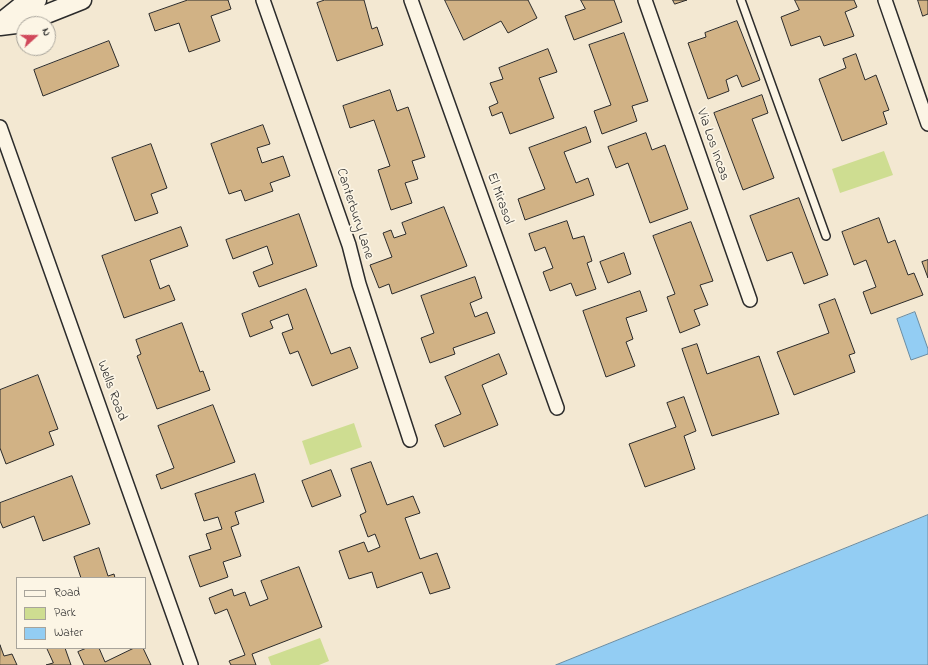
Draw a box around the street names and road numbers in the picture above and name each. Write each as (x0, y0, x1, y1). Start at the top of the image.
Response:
street label: Via Los Incas (692, 107, 732, 183)
street label: Canterbury Lane (331, 167, 377, 261)
street label: El Mirasol (482, 171, 516, 227)
street label: Wells Road (92, 359, 130, 423)

